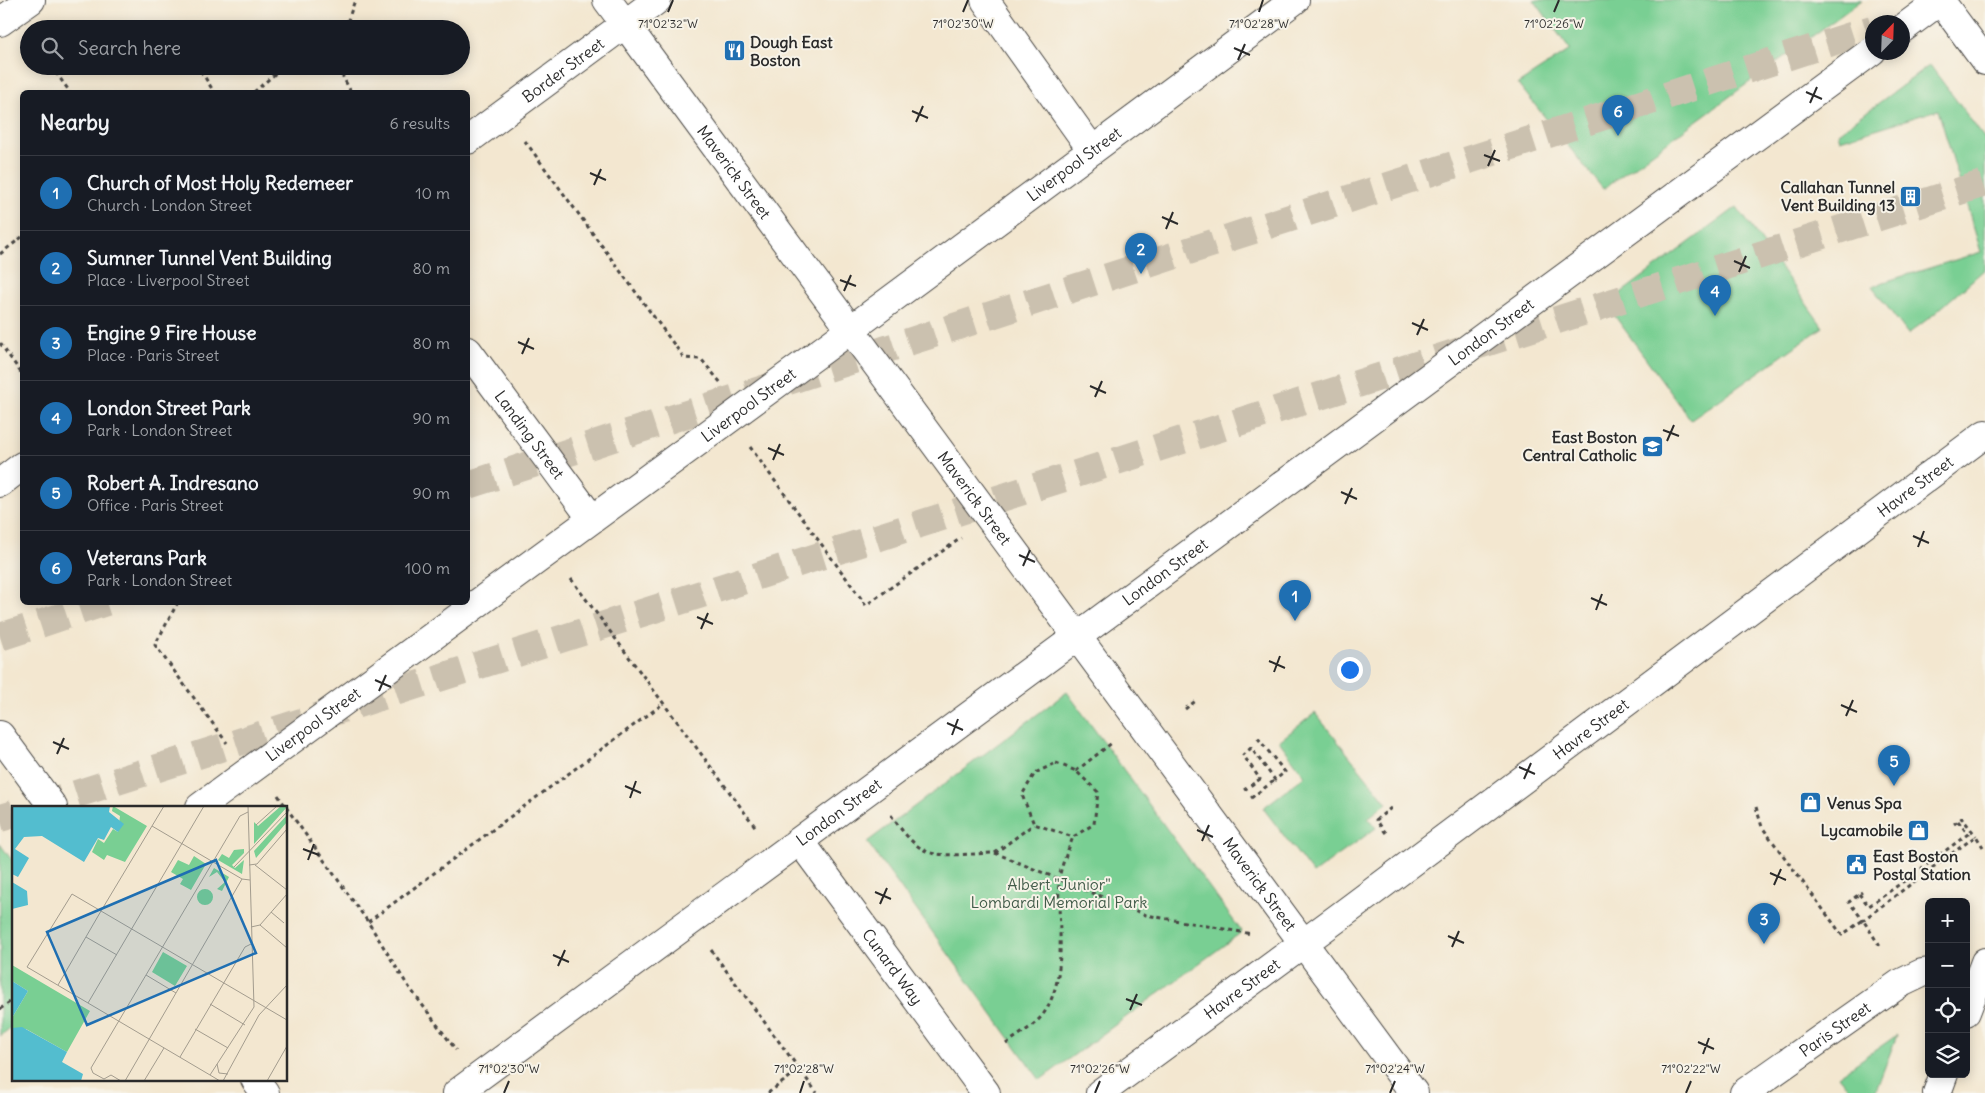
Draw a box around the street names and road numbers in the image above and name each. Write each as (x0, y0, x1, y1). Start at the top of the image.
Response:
street label: Border Street (518, 33, 608, 107)
street label: Maverick Street (693, 121, 776, 223)
street label: Liverpool Street (1023, 122, 1126, 205)
street label: London Street (1444, 293, 1538, 370)
street label: Liverpool Street (697, 363, 800, 446)
street label: Landing Street (491, 387, 569, 483)
street label: Maverick Street (934, 447, 1016, 549)
street label: Havre Street (1873, 451, 1957, 521)
street label: London Street (1118, 533, 1212, 610)
street label: Liverpool Street (262, 683, 365, 766)
street label: Havre Street (1549, 694, 1633, 764)
street label: London Street (792, 774, 886, 850)
street label: Maverick Street (1219, 833, 1301, 935)
street label: Cunard Way (858, 924, 927, 1009)
street label: Havre Street (1200, 954, 1284, 1023)
street label: Paris Street (1795, 997, 1875, 1061)

